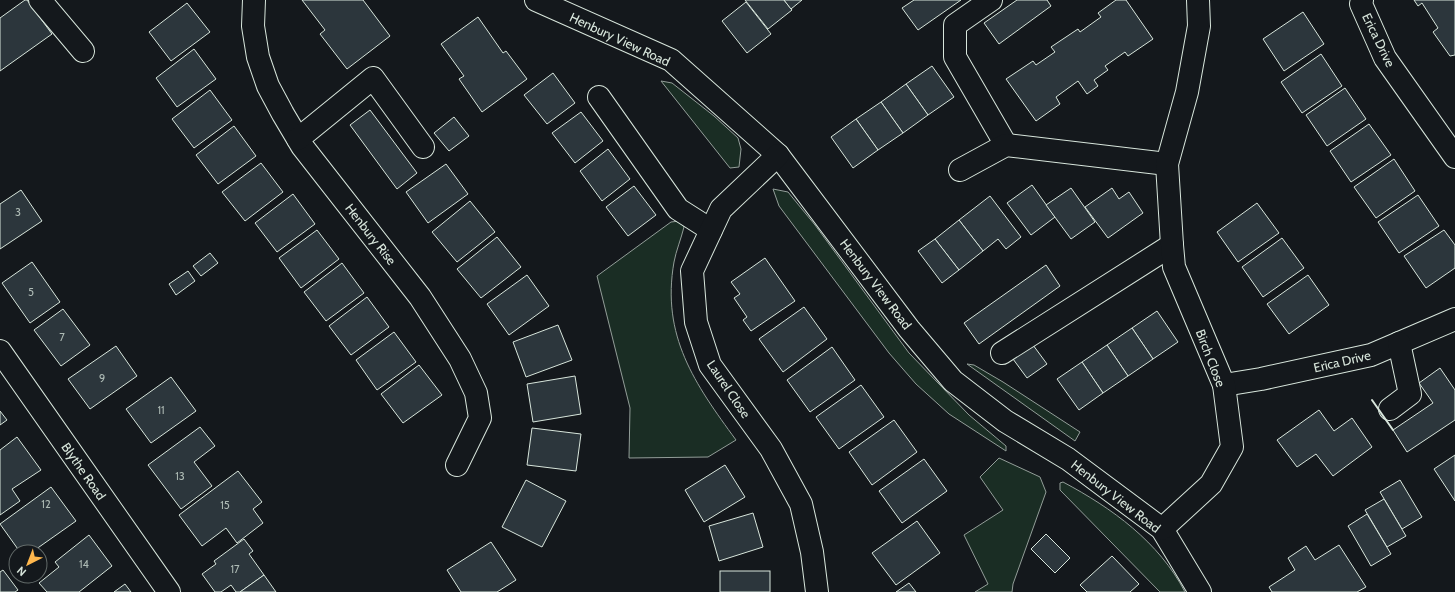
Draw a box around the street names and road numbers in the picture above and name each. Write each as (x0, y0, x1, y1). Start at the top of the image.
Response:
street label: Henbury View Road (567, 9, 673, 69)
street label: Erica Drive (1359, 10, 1399, 70)
street label: Henbury Rise (342, 200, 400, 268)
street label: Henbury View Road (837, 236, 915, 332)
street label: Birch Close (1193, 327, 1229, 389)
street label: Erica Drive (1312, 347, 1372, 375)
street label: Laurel Close (704, 357, 754, 421)
street label: Blythe Road (58, 439, 110, 503)
street label: Henbury View Road (1068, 456, 1164, 536)

